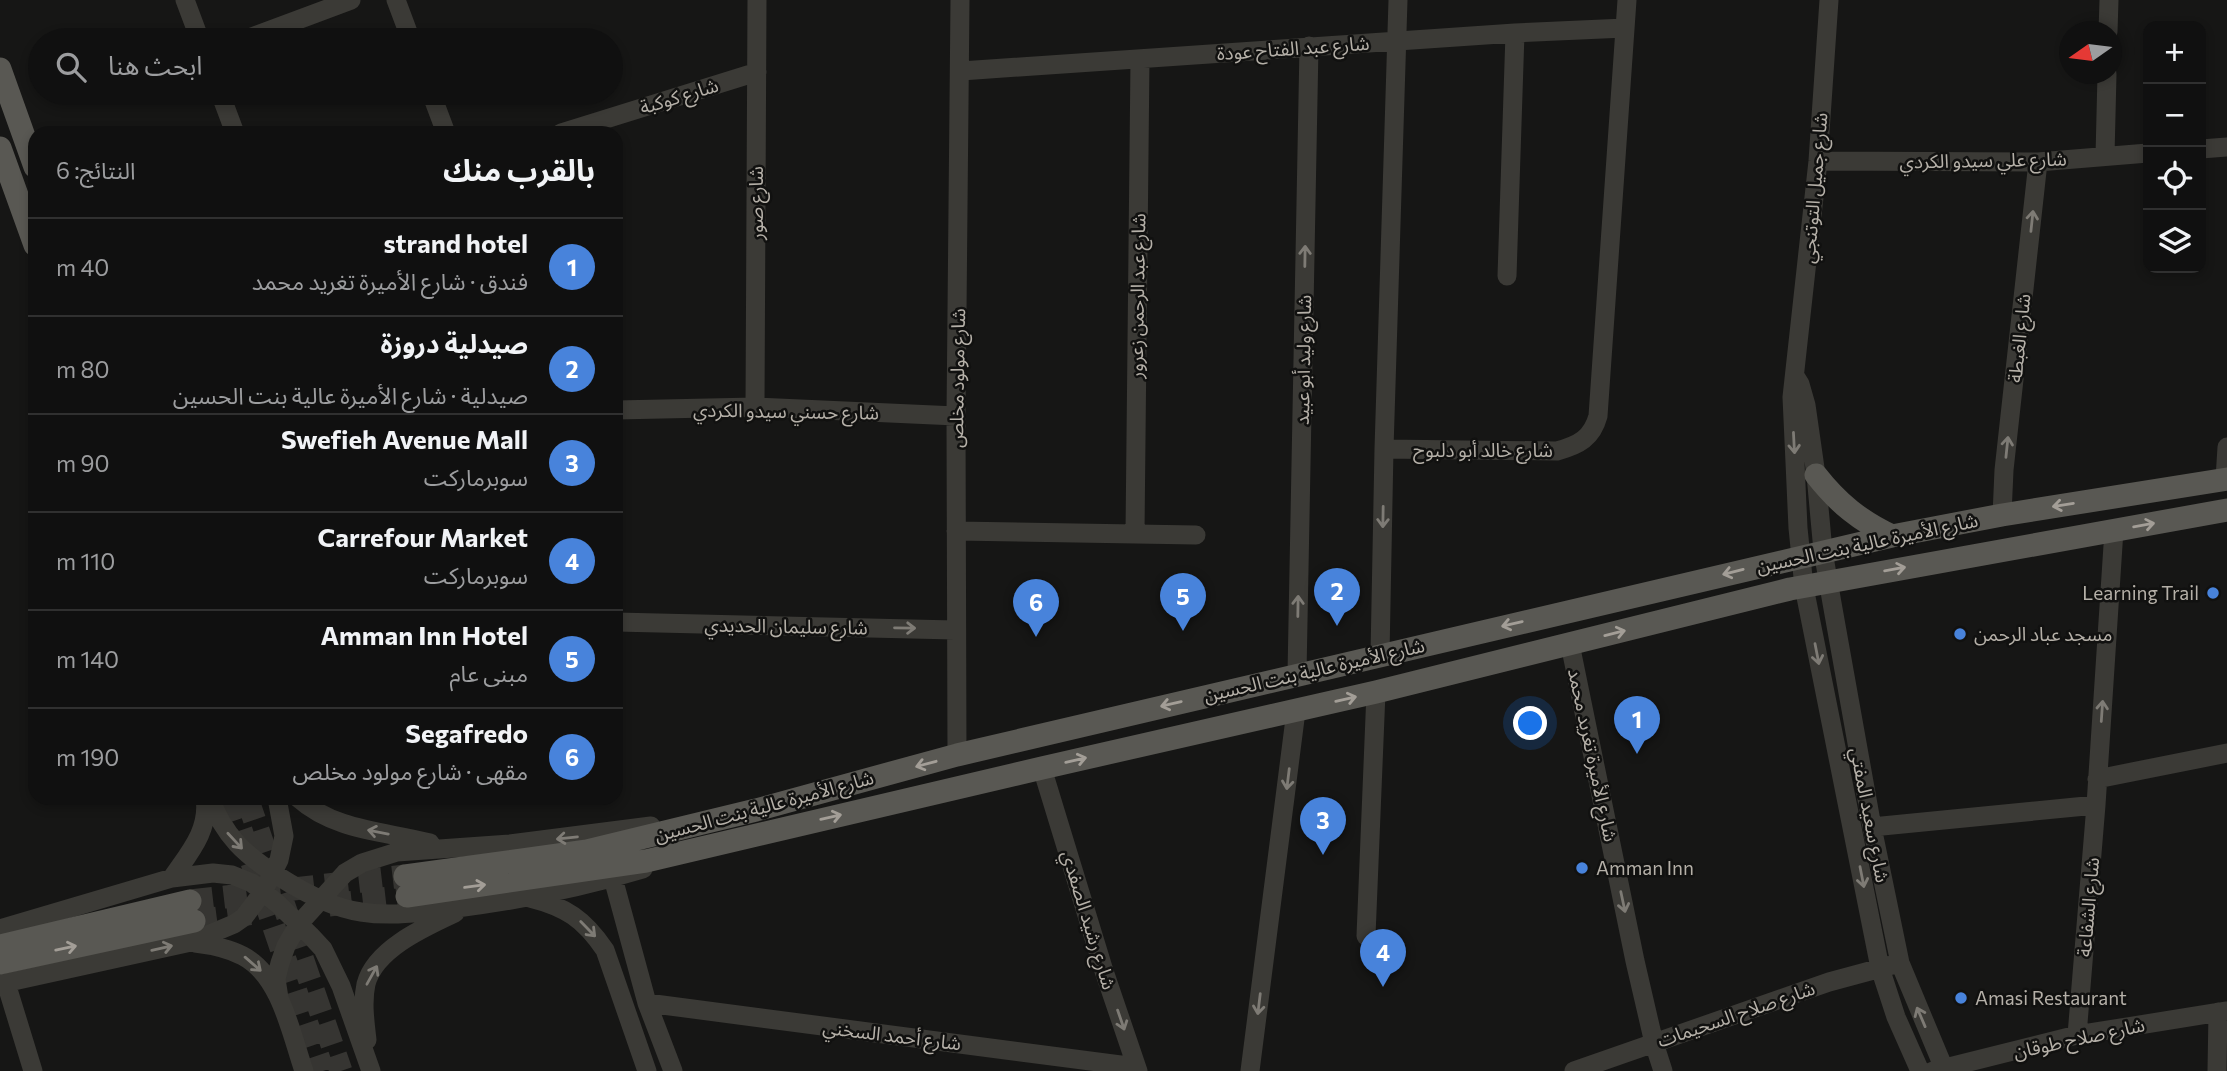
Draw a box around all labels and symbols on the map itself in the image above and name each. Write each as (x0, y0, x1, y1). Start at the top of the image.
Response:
north arrow (2059, 21, 2122, 84)
street label: شارع عبد الفتاح عودة (1216, 31, 1370, 67)
street label: شارع كوكبة (637, 73, 722, 121)
street label: شارع جميل التوتنجي (1795, 112, 1836, 265)
street label: شارع علي سيدو الكردي (1899, 147, 2067, 177)
street label: شارع صور (744, 166, 770, 241)
one-way arrow (2026, 210, 2039, 233)
street label: شارع عبد الرحمن زعرور (1124, 213, 1152, 380)
one-way arrow (1298, 245, 1311, 268)
street label: شارع الغبطة (2002, 292, 2038, 384)
street label: شارع وليد أبو عبيد (1290, 295, 1318, 425)
street label: شارع مولود مخلص (944, 308, 972, 448)
street label: شارع حسني سيدو الكردي (693, 397, 879, 428)
one-way arrow (1787, 431, 1800, 454)
one-way arrow (2001, 436, 2014, 459)
street label: شارع خالد أبو دلبوح (1413, 438, 1553, 464)
one-way arrow (2052, 499, 2075, 512)
one-way arrow (1376, 506, 1390, 529)
street label: شارع الأميرة عالية بنت الحسين (1754, 508, 1980, 580)
one-way arrow (2132, 518, 2154, 531)
one-way arrow (1883, 562, 1906, 575)
one-way arrow (1722, 566, 1745, 579)
pin: 2 (1314, 568, 1360, 626)
pin: 5 (1160, 573, 1206, 631)
pin: 6 (1013, 579, 1059, 637)
place label: Learning Trail (2082, 581, 2199, 604)
marker: Learning Trail (2205, 585, 2221, 601)
one-way arrow (1291, 595, 1305, 618)
street label: شارع سليمان الحديدي (704, 613, 868, 643)
one-way arrow (1501, 618, 1524, 631)
one-way arrow (893, 622, 916, 635)
place label: مسجد عباد الرحمن (1974, 622, 2113, 646)
one-way arrow (1603, 626, 1625, 639)
marker: مسجد عباد الرحمن (1952, 626, 1968, 642)
street label: شارع الأميرة عالية بنت الحسين (1201, 633, 1427, 709)
one-way arrow (1811, 642, 1825, 664)
street label: شارع الأميرة تغريد محمد (1561, 666, 1623, 844)
one-way arrow (1334, 692, 1357, 705)
pin: 1 (1614, 696, 1660, 754)
one-way arrow (1160, 698, 1183, 711)
one-way arrow (2096, 700, 2109, 723)
your location (1513, 706, 1547, 740)
street label: شارع سعيد المفتي (1842, 745, 1895, 885)
one-way arrow (1064, 752, 1087, 766)
one-way arrow (915, 758, 937, 771)
street label: شارع الأميرة عالية بنت الحسين (652, 765, 877, 849)
one-way arrow (1281, 767, 1294, 789)
pin: 3 (1300, 797, 1346, 855)
one-way arrow (819, 810, 842, 824)
one-way arrow (367, 825, 390, 839)
one-way arrow (226, 832, 243, 849)
one-way arrow (556, 832, 579, 845)
street label: شارع رشيد الصفدي (1053, 848, 1122, 993)
place label: Amman Inn (1596, 856, 1694, 879)
street label: شارع الشفاعة (2072, 856, 2106, 958)
marker: Amman Inn (1574, 860, 1590, 876)
one-way arrow (1856, 865, 1869, 888)
one-way arrow (463, 880, 486, 893)
one-way arrow (1617, 890, 1631, 913)
one-way arrow (580, 920, 597, 937)
pin: 4 (1360, 929, 1406, 987)
one-way arrow (55, 941, 77, 954)
one-way arrow (150, 941, 173, 954)
one-way arrow (244, 956, 262, 972)
one-way arrow (365, 965, 379, 985)
street label: شارع صلاح السحيمات (1654, 976, 1819, 1054)
place label: Amasi Restaurant (1975, 986, 2127, 1009)
marker: Amasi Restaurant (1953, 990, 1969, 1006)
one-way arrow (1253, 992, 1266, 1015)
one-way arrow (1914, 1007, 1927, 1028)
one-way arrow (1116, 1008, 1128, 1030)
street label: شارع صلاح طوقان (2011, 1012, 2147, 1066)
street label: شارع أحمد السخني (821, 1015, 963, 1059)

